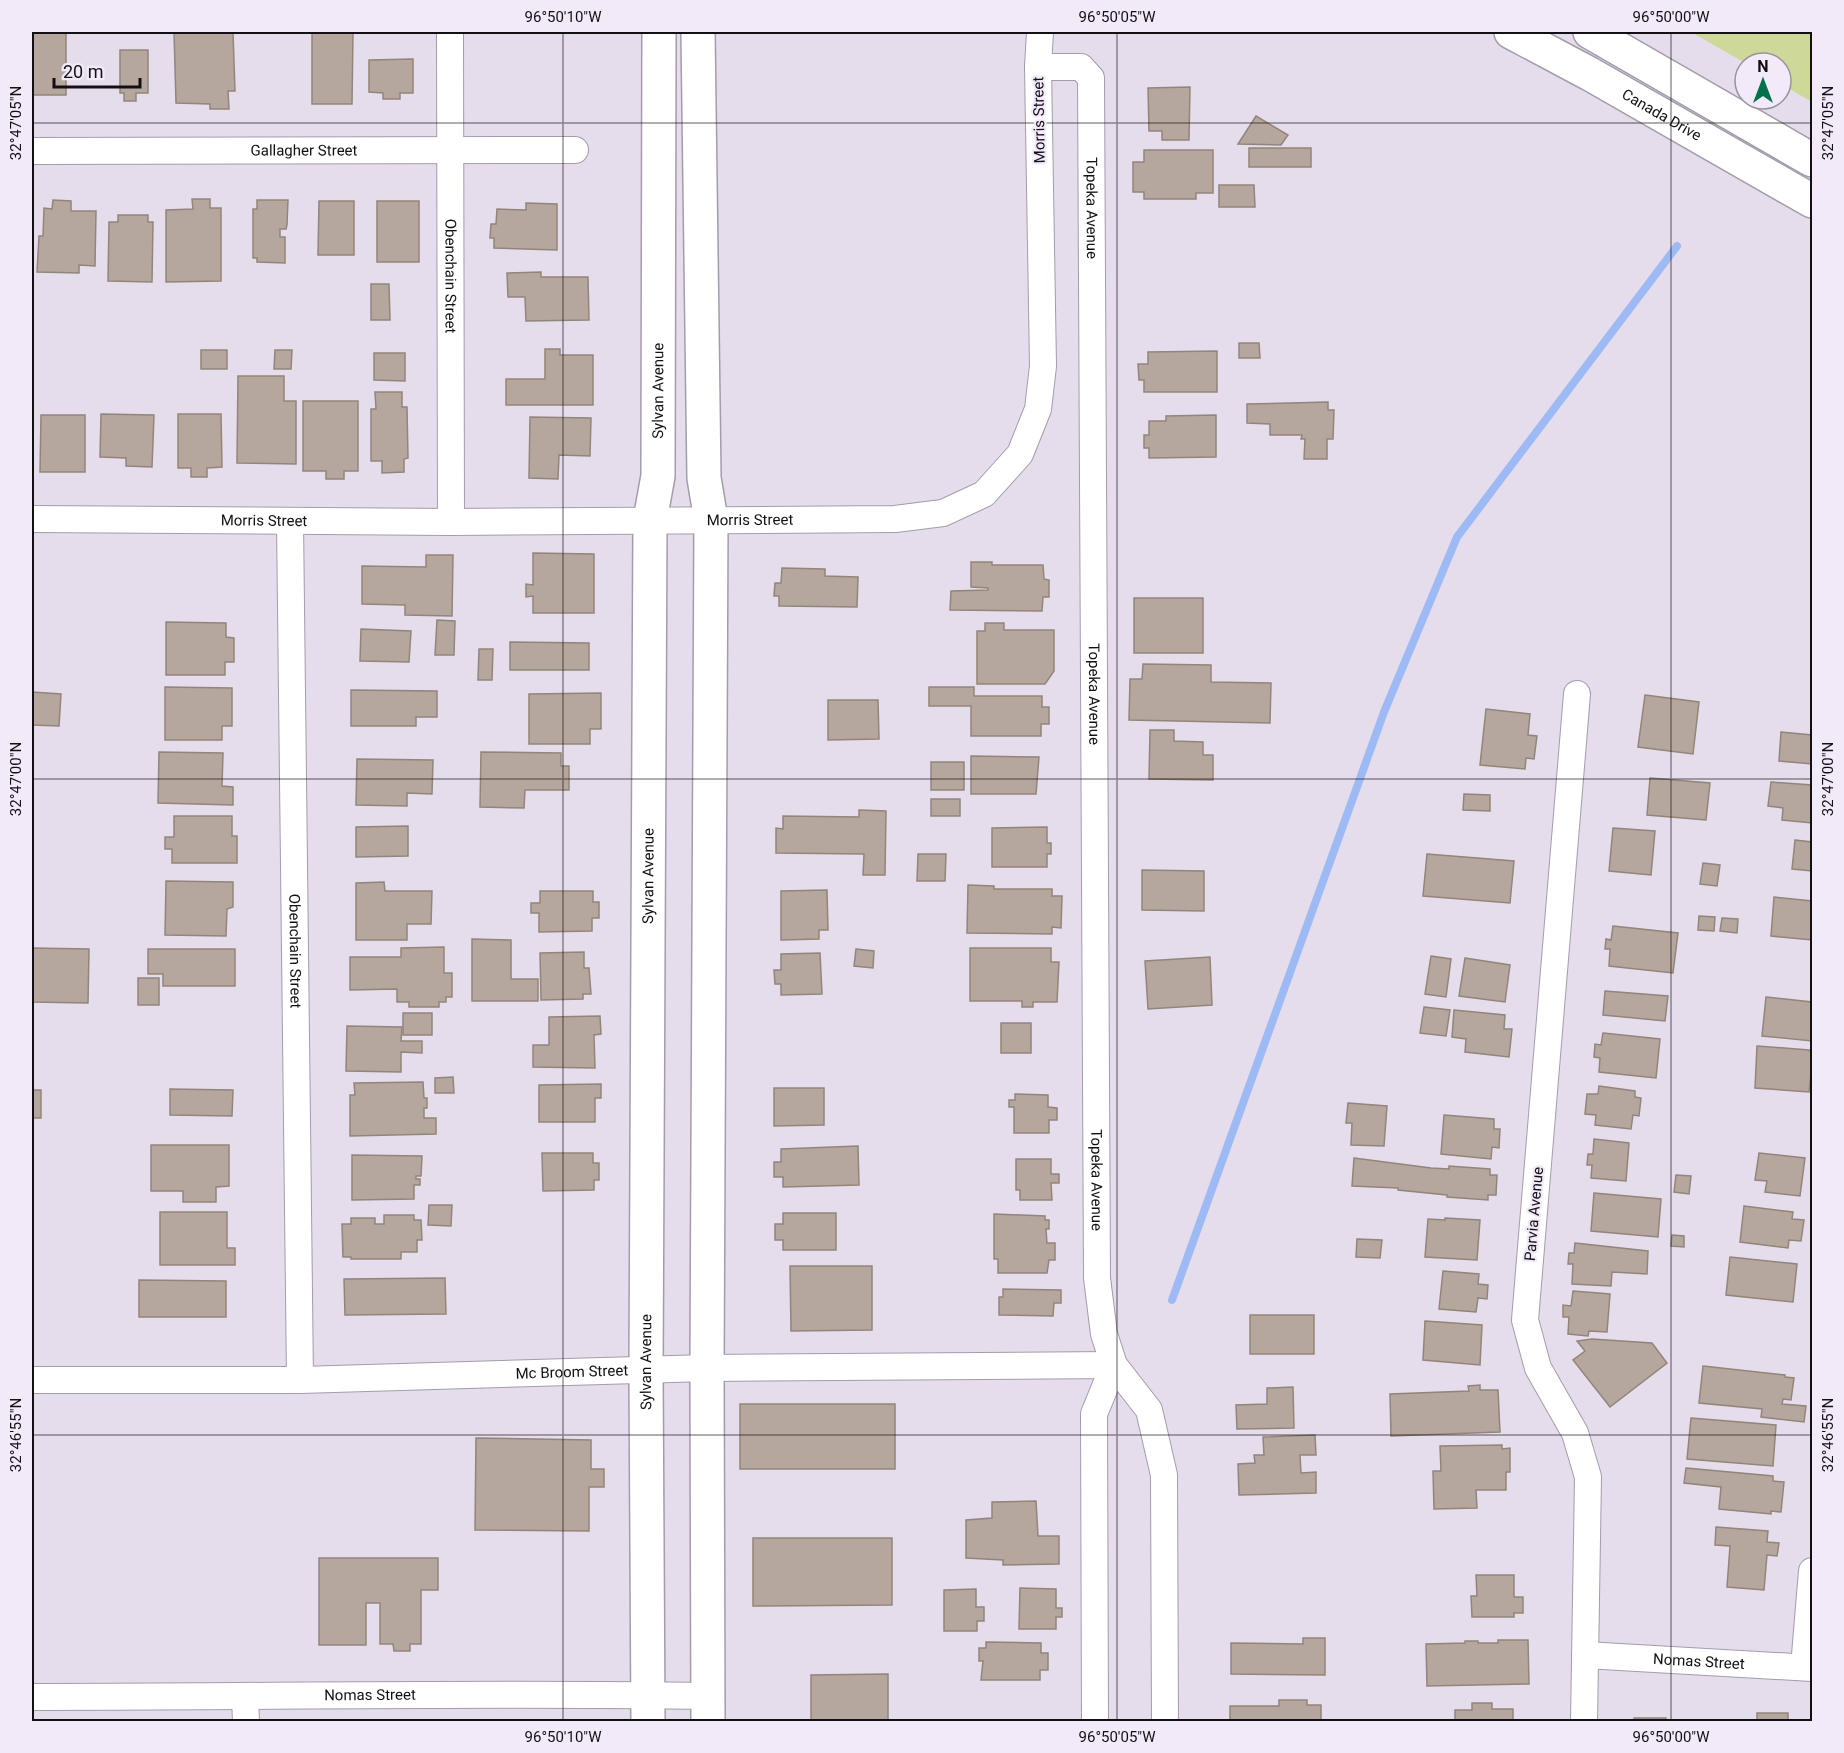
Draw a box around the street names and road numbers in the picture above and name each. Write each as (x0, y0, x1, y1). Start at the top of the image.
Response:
street label: Morris Street (1029, 77, 1049, 163)
street label: Canada Drive (1619, 85, 1705, 145)
street label: Gallagher Street (250, 141, 358, 160)
street label: Topeka Avenue (1082, 157, 1101, 259)
street label: Obenchain Street (441, 219, 460, 333)
street label: Sylvan Avenue (649, 343, 667, 439)
street label: Morris Street (221, 511, 307, 530)
street label: Morris Street (707, 511, 793, 529)
street label: Topeka Avenue (1085, 643, 1103, 745)
street label: Sylvan Avenue (639, 828, 658, 924)
street label: Obenchain Street (285, 894, 305, 1008)
street label: Topeka Avenue (1087, 1129, 1106, 1231)
street label: Parvia Avenue (1521, 1166, 1547, 1262)
street label: Sylvan Avenue (637, 1314, 655, 1410)
street label: Mc Broom Street (515, 1361, 629, 1383)
street label: Nomas Street (1653, 1650, 1745, 1673)
street label: Nomas Street (324, 1686, 416, 1704)

